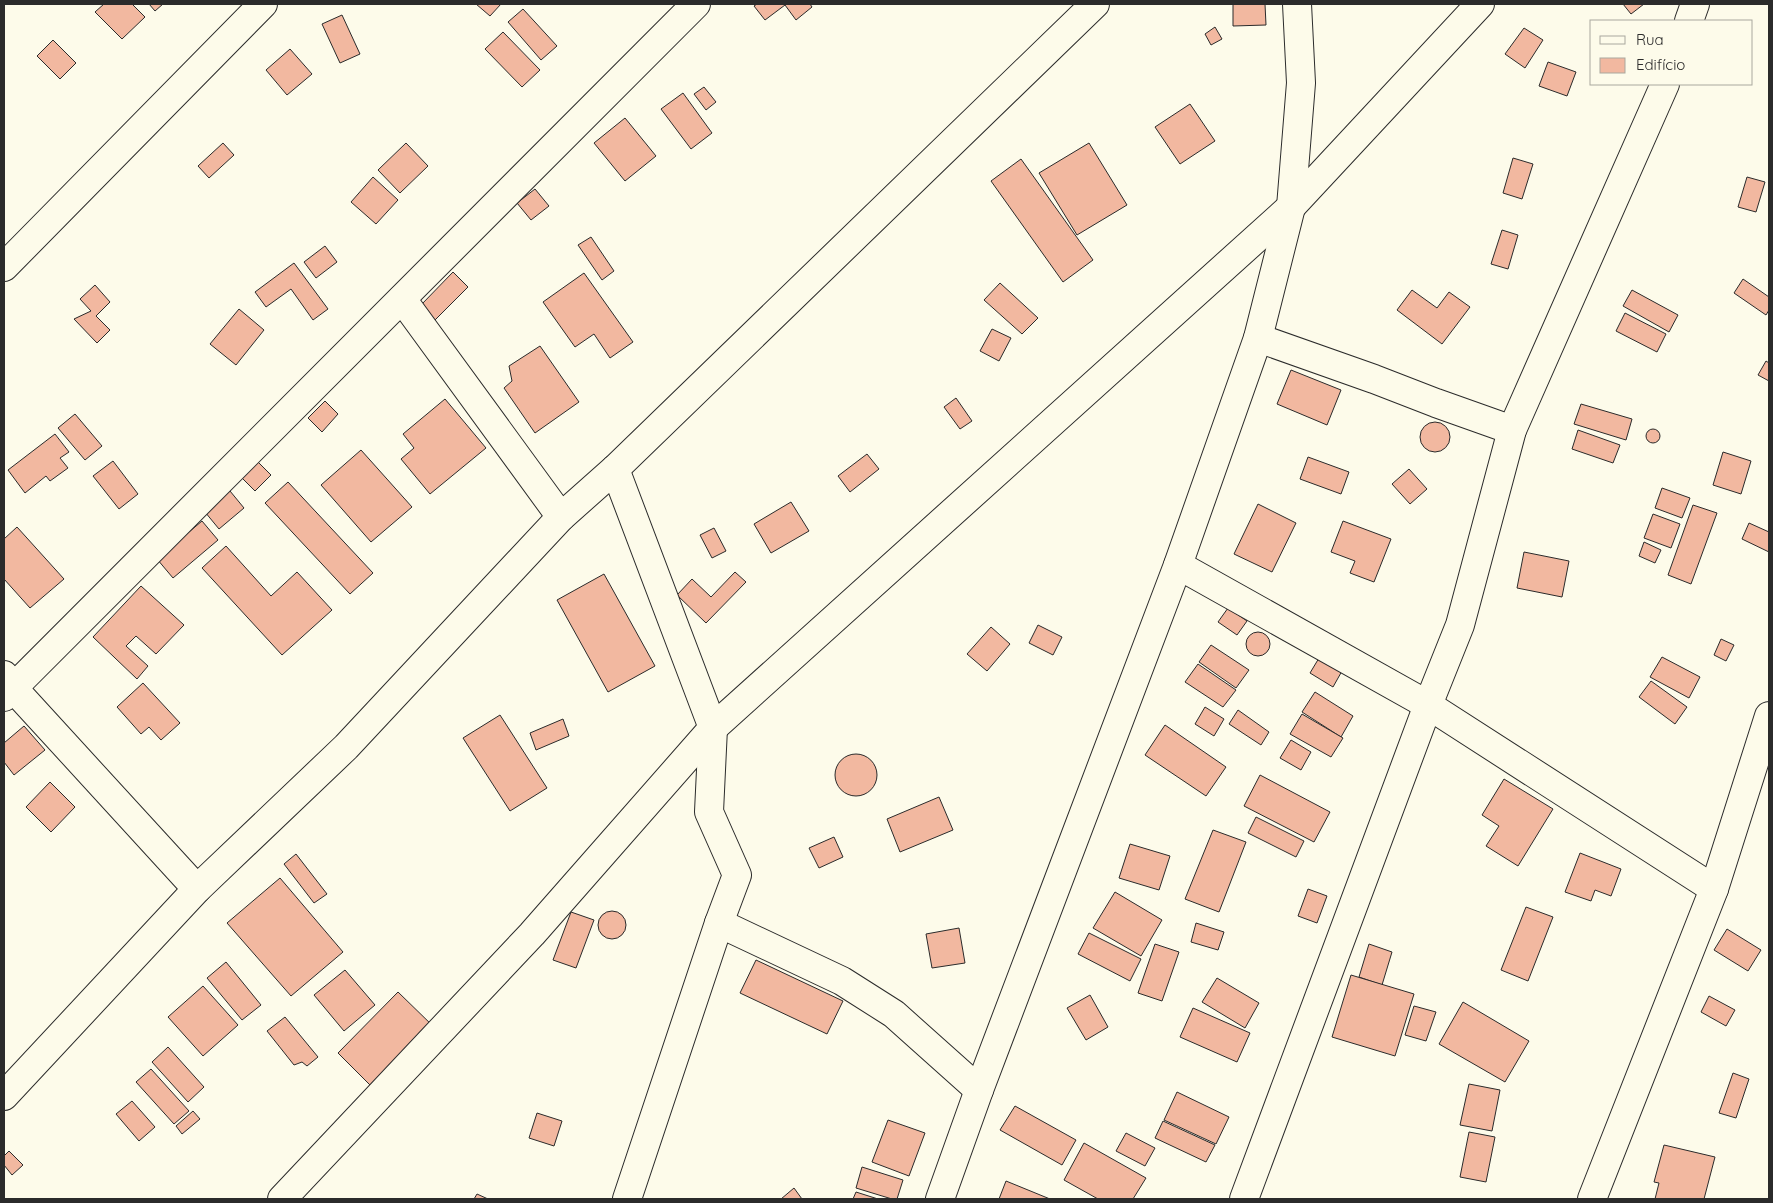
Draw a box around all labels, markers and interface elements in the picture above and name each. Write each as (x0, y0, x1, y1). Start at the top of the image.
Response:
legend (1590, 20, 1753, 85)
text: Rua (1636, 30, 1664, 49)
text: Edifício (1636, 55, 1685, 74)

